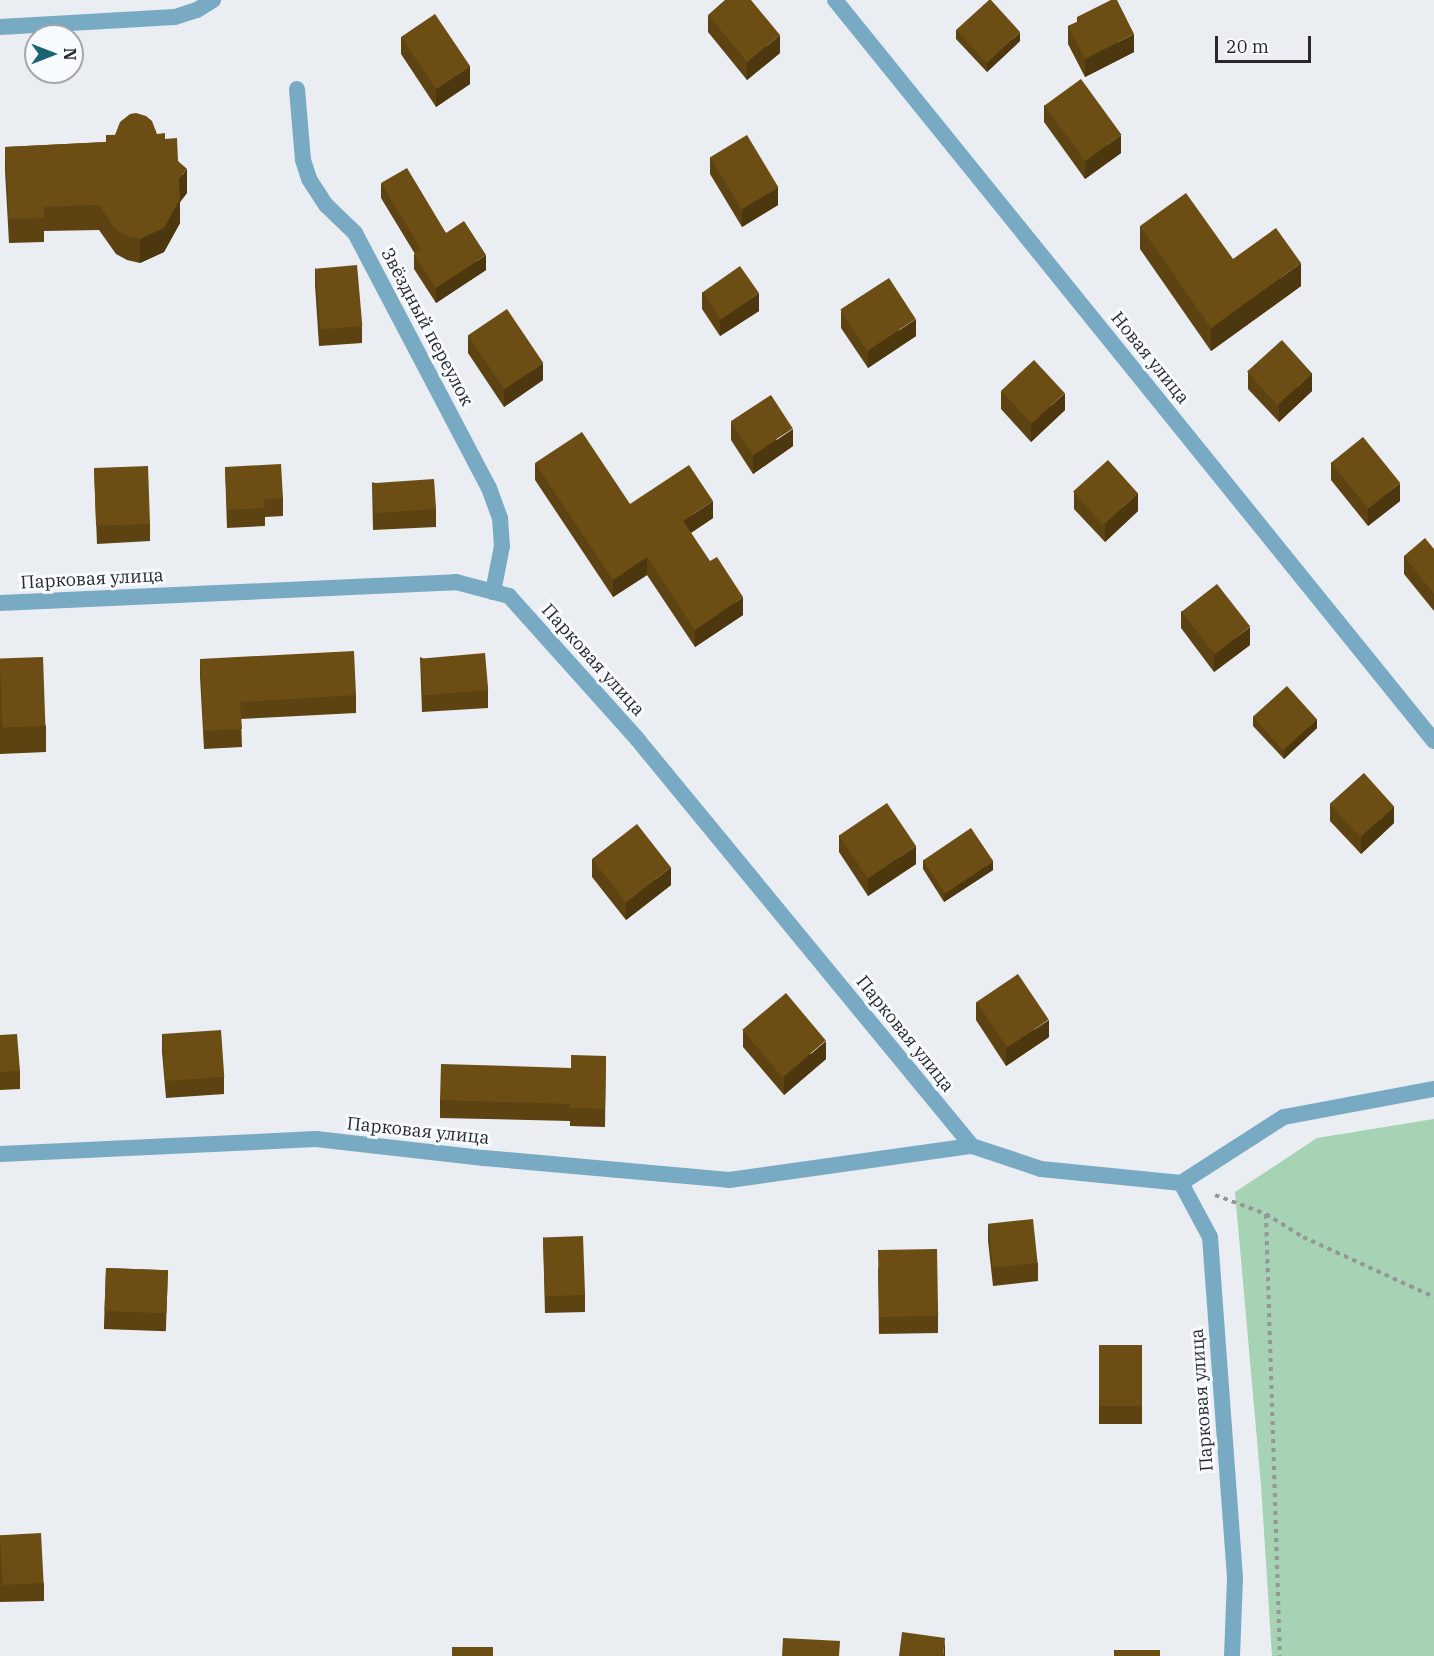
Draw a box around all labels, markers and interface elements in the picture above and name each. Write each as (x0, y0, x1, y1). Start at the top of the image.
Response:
north arrow (24, 24, 84, 84)
scale bar (1218, 24, 1314, 62)
text: 20 m (1226, 35, 1269, 58)
text: N (60, 48, 80, 60)
street label: Звёздный переулок (376, 244, 478, 410)
street label: Новая улица (1106, 308, 1194, 408)
street label: Парковая улица (20, 564, 164, 594)
street label: Парковая улица (537, 600, 649, 720)
street label: Парковая улица (852, 972, 958, 1096)
street label: Парковая улица (346, 1113, 490, 1149)
street label: Парковая улица (1186, 1328, 1218, 1472)

